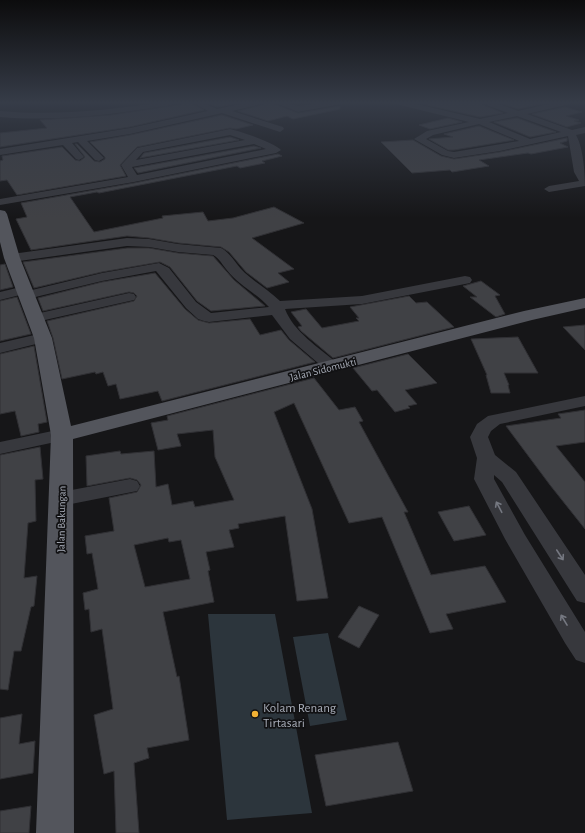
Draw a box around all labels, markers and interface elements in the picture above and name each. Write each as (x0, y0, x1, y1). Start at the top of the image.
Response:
street label: Jalan Sidomukti (289, 356, 357, 383)
street label: Jalan Bakungan (55, 486, 68, 552)
one-way arrow (495, 501, 502, 513)
one-way arrow (556, 550, 564, 561)
one-way arrow (559, 614, 567, 626)
place label: Kolam Renang Tirtasari (263, 702, 337, 730)
marker: Kolam Renang Tirtasari (250, 709, 260, 719)

